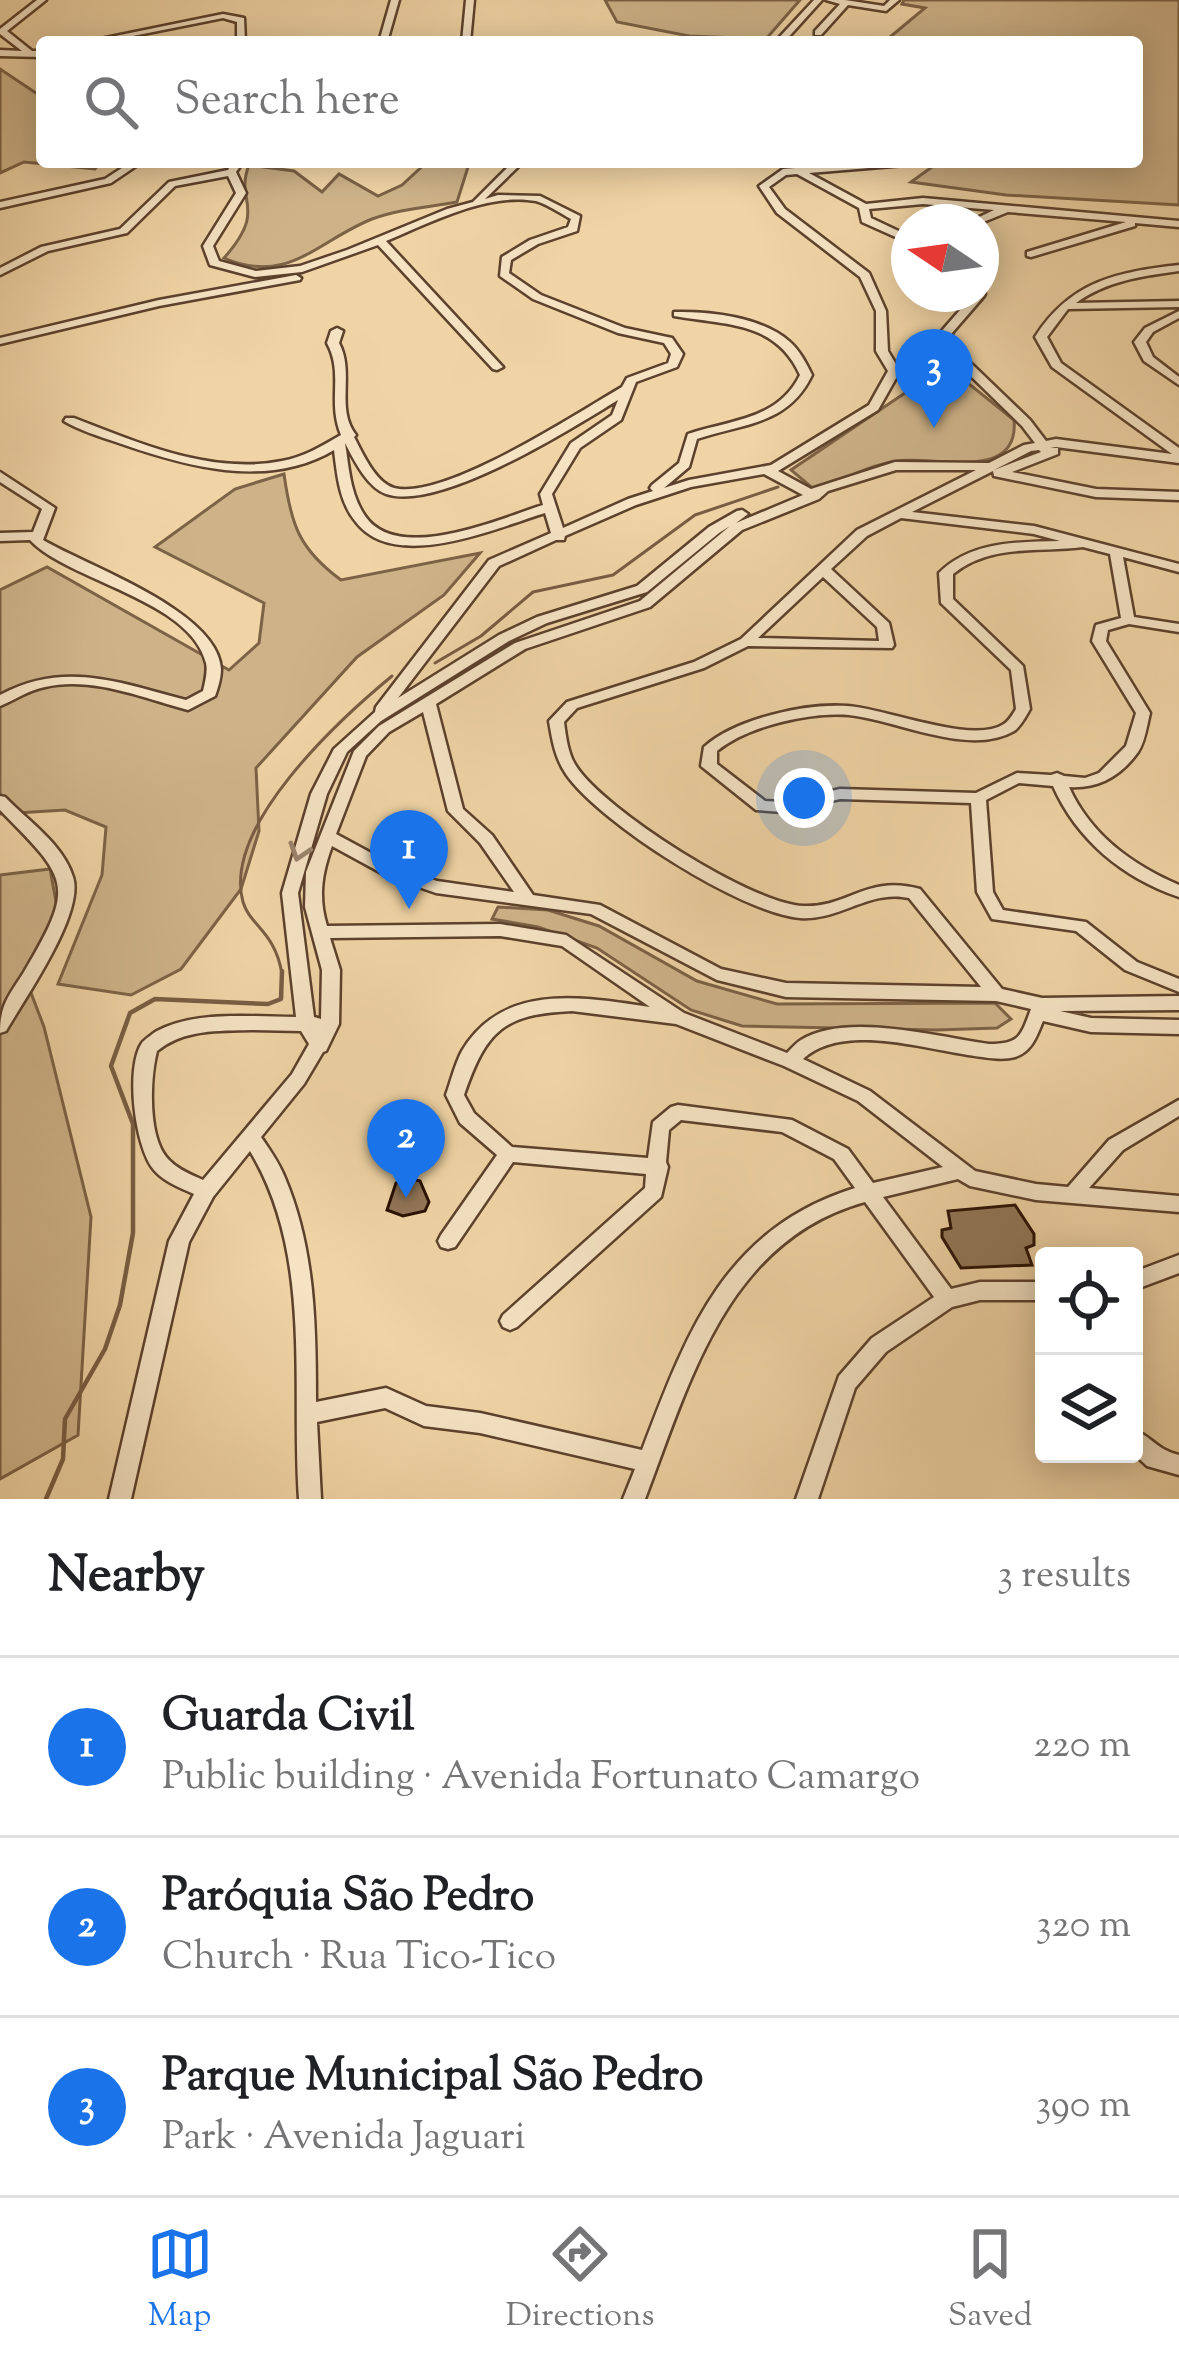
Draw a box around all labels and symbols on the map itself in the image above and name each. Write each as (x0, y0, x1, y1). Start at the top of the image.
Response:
north arrow (891, 204, 999, 312)
pin: 3 (895, 329, 973, 428)
your location (774, 768, 834, 828)
pin: 1 (370, 810, 448, 909)
one-way arrow (288, 841, 313, 862)
pin: 2 (367, 1099, 445, 1198)

